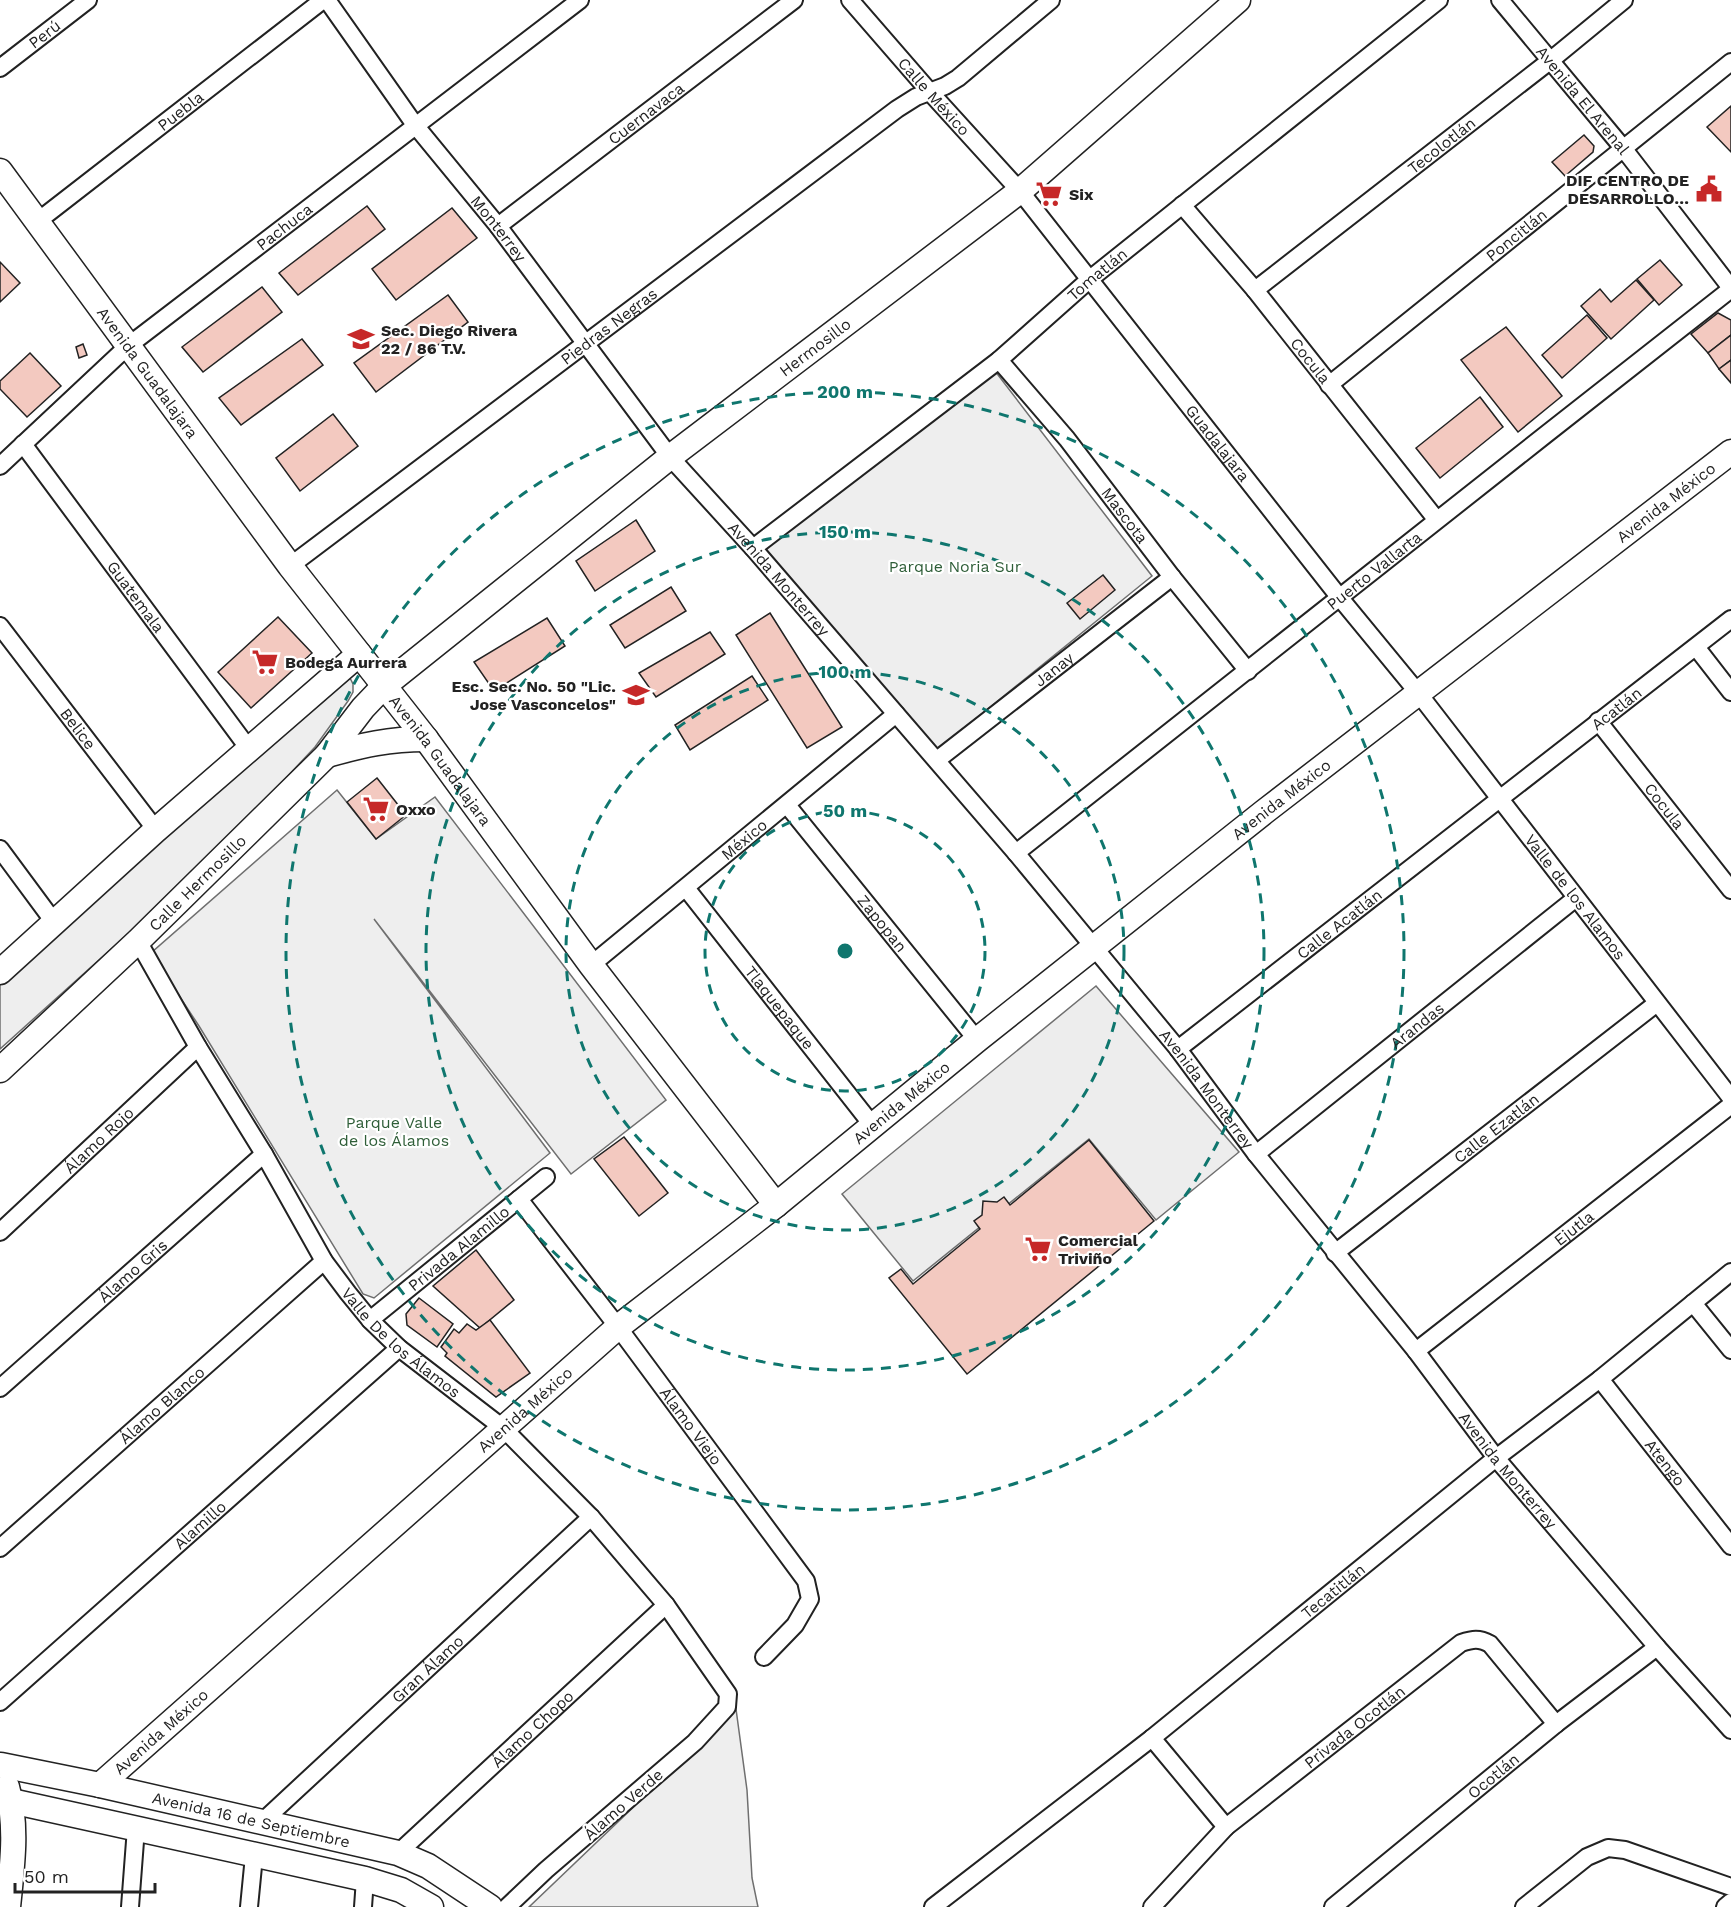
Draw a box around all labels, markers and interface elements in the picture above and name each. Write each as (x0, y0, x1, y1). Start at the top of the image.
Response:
street label: Perú (25, 16, 64, 52)
street label: Avenida El Arenal (1532, 42, 1633, 158)
street label: Calle México (894, 54, 974, 140)
street label: Cuernavaca (604, 78, 688, 149)
street label: Puebla (154, 87, 207, 135)
street label: Tecolotlán (1404, 113, 1479, 178)
place label: DIF CENTRO DE DESARROLLO… (1566, 171, 1689, 208)
public building icon: DIF CENTRO DE DESARROLLO… (1694, 174, 1724, 204)
supermarket icon: Six (1034, 179, 1064, 209)
place label: Six (1069, 185, 1094, 204)
street label: Monterrey (467, 192, 531, 266)
street label: Pachuca (253, 199, 316, 254)
street label: Poncitlán (1482, 205, 1551, 265)
street label: Tomatlán (1063, 244, 1131, 305)
street label: Piedras Negras (557, 284, 661, 369)
street label: Avenida Guadalajara (93, 303, 202, 442)
street label: Hermosillo (776, 314, 854, 380)
place label: Sec. Diego Rivera 22 / 86 T.V. (381, 321, 518, 358)
school or university icon: Sec. Diego Rivera 22 / 86 T.V. (346, 324, 376, 354)
street label: Cocula (1286, 334, 1334, 388)
text: 200 m (817, 381, 873, 402)
street label: Guadalajara (1182, 401, 1254, 485)
street label: Avenida México (1613, 459, 1719, 547)
street label: Mascota (1097, 484, 1152, 547)
street label: Avenida Monterrey (724, 518, 834, 640)
text: 150 m (819, 521, 871, 542)
street label: Puerto Vallarta (1323, 528, 1425, 614)
street label: Guatemala (103, 557, 168, 637)
park label: Parque Noria Sur (889, 557, 1022, 576)
supermarket icon: Bodega Aurrera (250, 647, 280, 677)
street label: Janay (1031, 648, 1078, 691)
place label: Bodega Aurrera (285, 653, 408, 672)
text: 100 m (818, 661, 872, 682)
place label: Esc. Sec. No. 50 "Lic. Jose Vasconcelos" (452, 677, 616, 714)
school or university icon: Esc. Sec. No. 50 "Lic. Jose Vasconcelos" (621, 680, 651, 710)
street label: Acatlán (1587, 683, 1645, 734)
street label: Avenida Guadalajara (385, 692, 495, 830)
street label: Belice (56, 704, 100, 753)
street label: Avenida México (1228, 755, 1334, 844)
street label: Cocula (1640, 779, 1688, 833)
supermarket icon: Oxxo (361, 794, 391, 824)
place label: Oxxo (396, 800, 436, 819)
text: 50 m (823, 800, 867, 821)
street label: México (717, 815, 771, 864)
street label: Calle Hermosillo (145, 831, 250, 935)
street label: Valle de los Alamos (1521, 831, 1630, 964)
street label: Calle Acatlán (1293, 885, 1386, 963)
street label: Zapopan (853, 891, 911, 956)
centre of rings (835, 941, 855, 961)
street label: Tlaquepaque (741, 962, 818, 1053)
street label: Arandas (1386, 998, 1448, 1053)
street label: Avenida Monterrey (1156, 1025, 1258, 1153)
street label: Avenida México (849, 1057, 954, 1148)
street label: Calle Ezatlán (1450, 1089, 1543, 1167)
street label: Álamo Rojo (60, 1103, 138, 1177)
park label: Parque Valle de los Álamos (339, 1113, 449, 1150)
street label: Privada Alamillo (404, 1202, 513, 1295)
street label: Ejutla (1550, 1207, 1598, 1250)
place label: Comercial Triviño (1058, 1231, 1139, 1268)
supermarket icon: Comercial Triviño (1023, 1234, 1053, 1264)
street label: Álamo Gris (94, 1235, 171, 1306)
street label: Valle De los Álamos (337, 1284, 464, 1402)
street label: Álamo Blanco (115, 1362, 209, 1448)
street label: Avenida México (474, 1363, 576, 1457)
street label: Álamo Viejo (656, 1384, 726, 1469)
street label: Avenida Monterrey (1455, 1408, 1561, 1533)
street label: Atengo (1641, 1436, 1689, 1490)
street label: Alamillo (170, 1497, 230, 1553)
street label: Tecatitlán (1298, 1560, 1369, 1623)
street label: Gran Álamo (388, 1631, 467, 1707)
street label: Privada Ocotlán (1300, 1682, 1409, 1772)
street label: Avenida México (110, 1685, 212, 1779)
street label: Álamo Chopo (488, 1686, 578, 1772)
street label: Ocotlán (1464, 1749, 1523, 1803)
street label: Álamo Verde (580, 1765, 667, 1844)
street label: Avenida 16 de Septiembre (150, 1788, 352, 1852)
scale bar (15, 1856, 154, 1894)
text: 50 m (24, 1866, 69, 1887)

